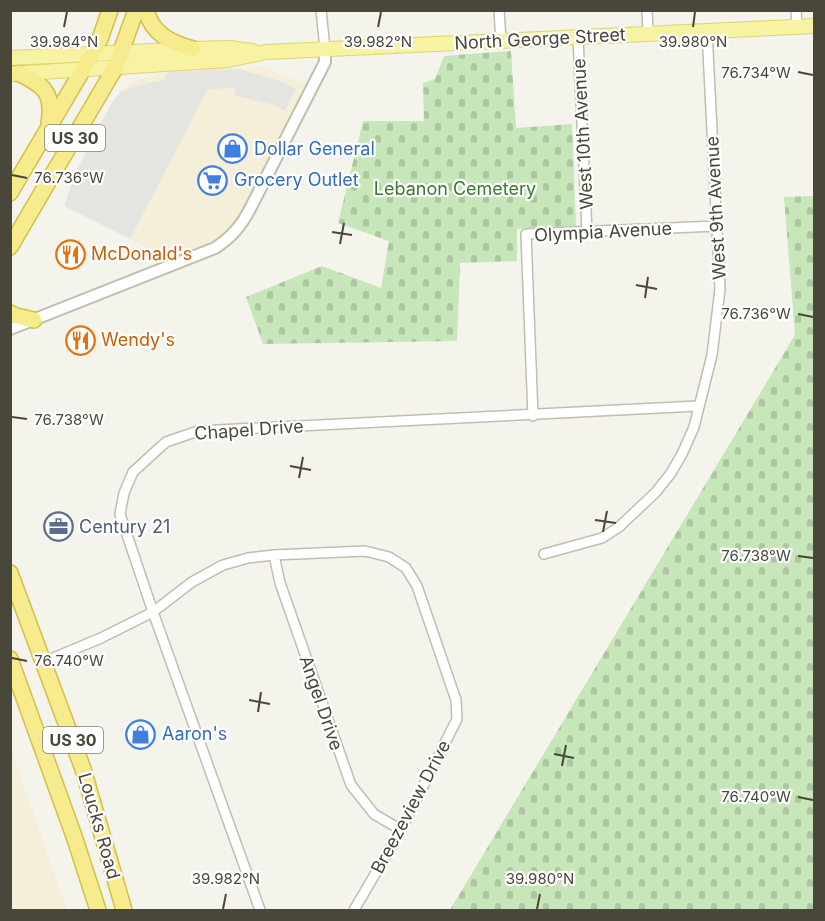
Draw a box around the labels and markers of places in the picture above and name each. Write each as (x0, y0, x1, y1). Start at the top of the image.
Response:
shop icon: Dollar General (217, 133, 249, 165)
place label: Dollar General (254, 138, 375, 159)
supermarket icon: Grocery Outlet (197, 164, 229, 196)
place label: Grocery Outlet (234, 169, 359, 190)
restaurant icon: McDonald's (54, 238, 86, 270)
place label: McDonald's (91, 243, 192, 264)
restaurant icon: Wendy's (64, 324, 96, 356)
place label: Wendy's (101, 329, 175, 350)
office icon: Century 21 (42, 511, 74, 543)
place label: Century 21 (79, 516, 170, 537)
shop icon: Aaron's (125, 718, 157, 750)
place label: Aaron's (162, 723, 227, 744)

